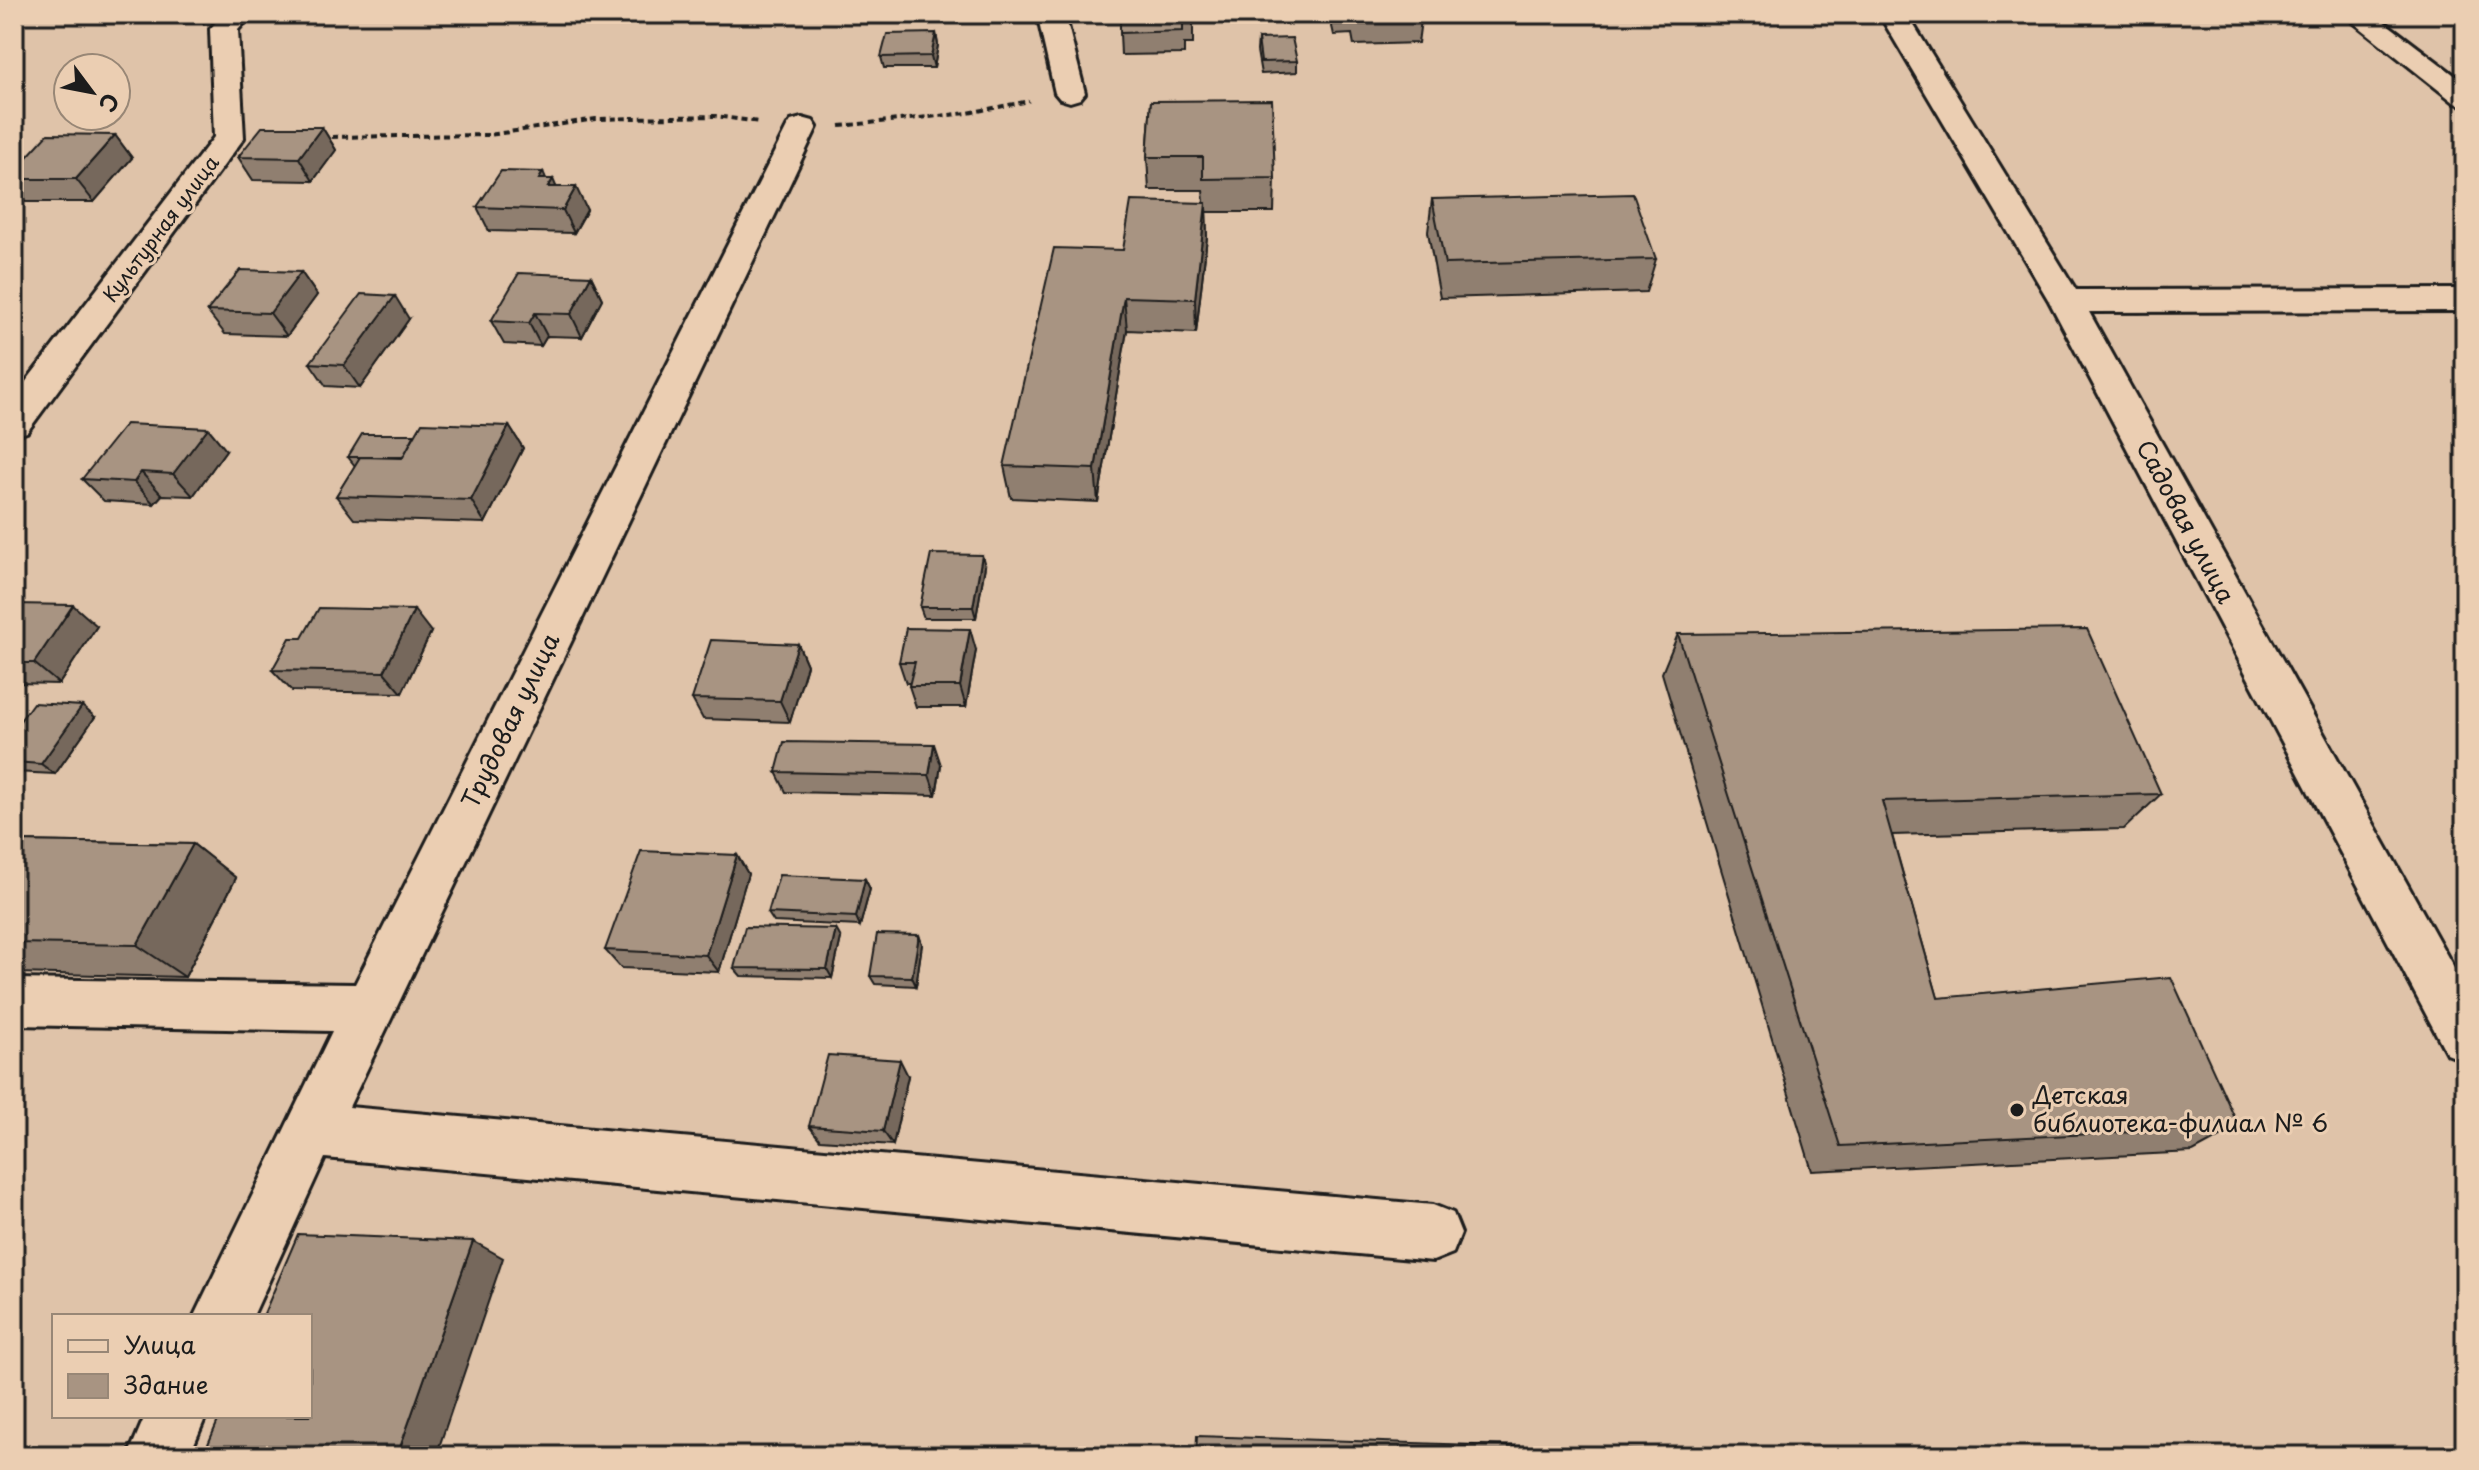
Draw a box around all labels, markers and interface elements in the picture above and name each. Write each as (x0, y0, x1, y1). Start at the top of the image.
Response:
north arrow (52, 52, 132, 132)
text: С (92, 88, 129, 119)
street label: Культурная улица (95, 148, 226, 308)
street label: Садовая улица (2128, 433, 2245, 609)
street label: Трудовая улица (451, 626, 567, 814)
place label: Детская библиотека-филиал № 6 (2032, 1076, 2328, 1140)
marker: Детская библиотека-филиал № 6 (2008, 1101, 2026, 1119)
legend (52, 1314, 312, 1418)
text: Улица (124, 1326, 196, 1362)
text: Здание (124, 1366, 209, 1402)

